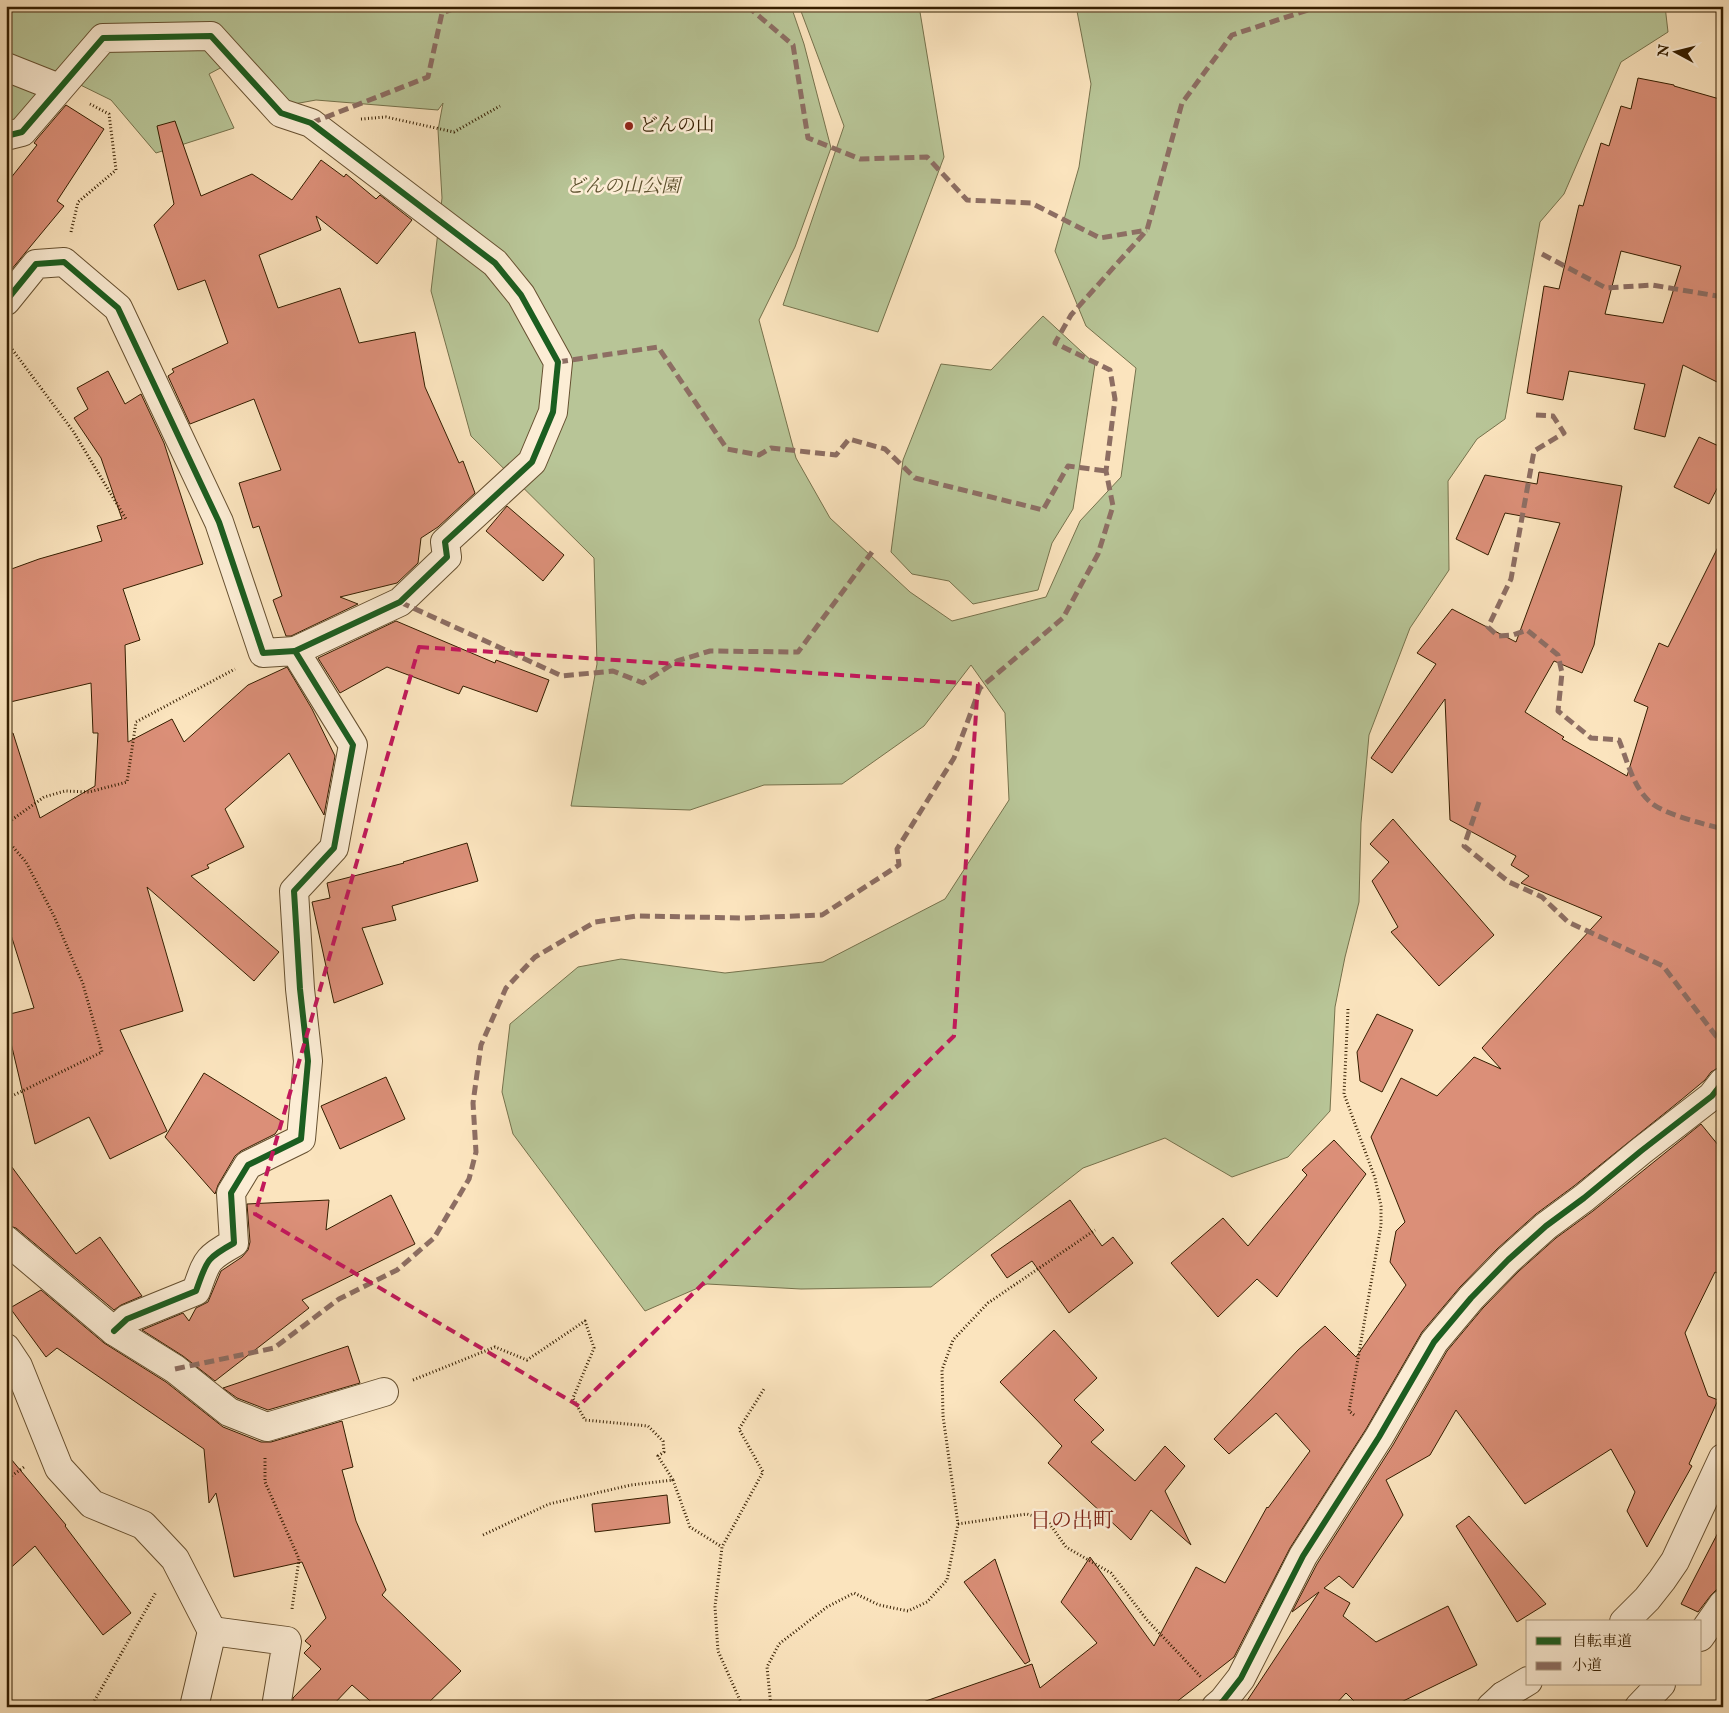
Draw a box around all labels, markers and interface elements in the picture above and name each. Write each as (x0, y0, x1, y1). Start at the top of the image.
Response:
north arrow (1652, 28, 1702, 78)
text: N (1654, 43, 1674, 59)
place label: どんの山 (639, 114, 715, 138)
marker: どんの山 (623, 120, 635, 132)
park label: どんの山公園 (566, 175, 683, 199)
district label: 日の出町 (1030, 1508, 1114, 1535)
legend (1526, 1620, 1702, 1686)
text: 自転車道 (1572, 1632, 1632, 1651)
text: 小道 (1572, 1656, 1602, 1675)

